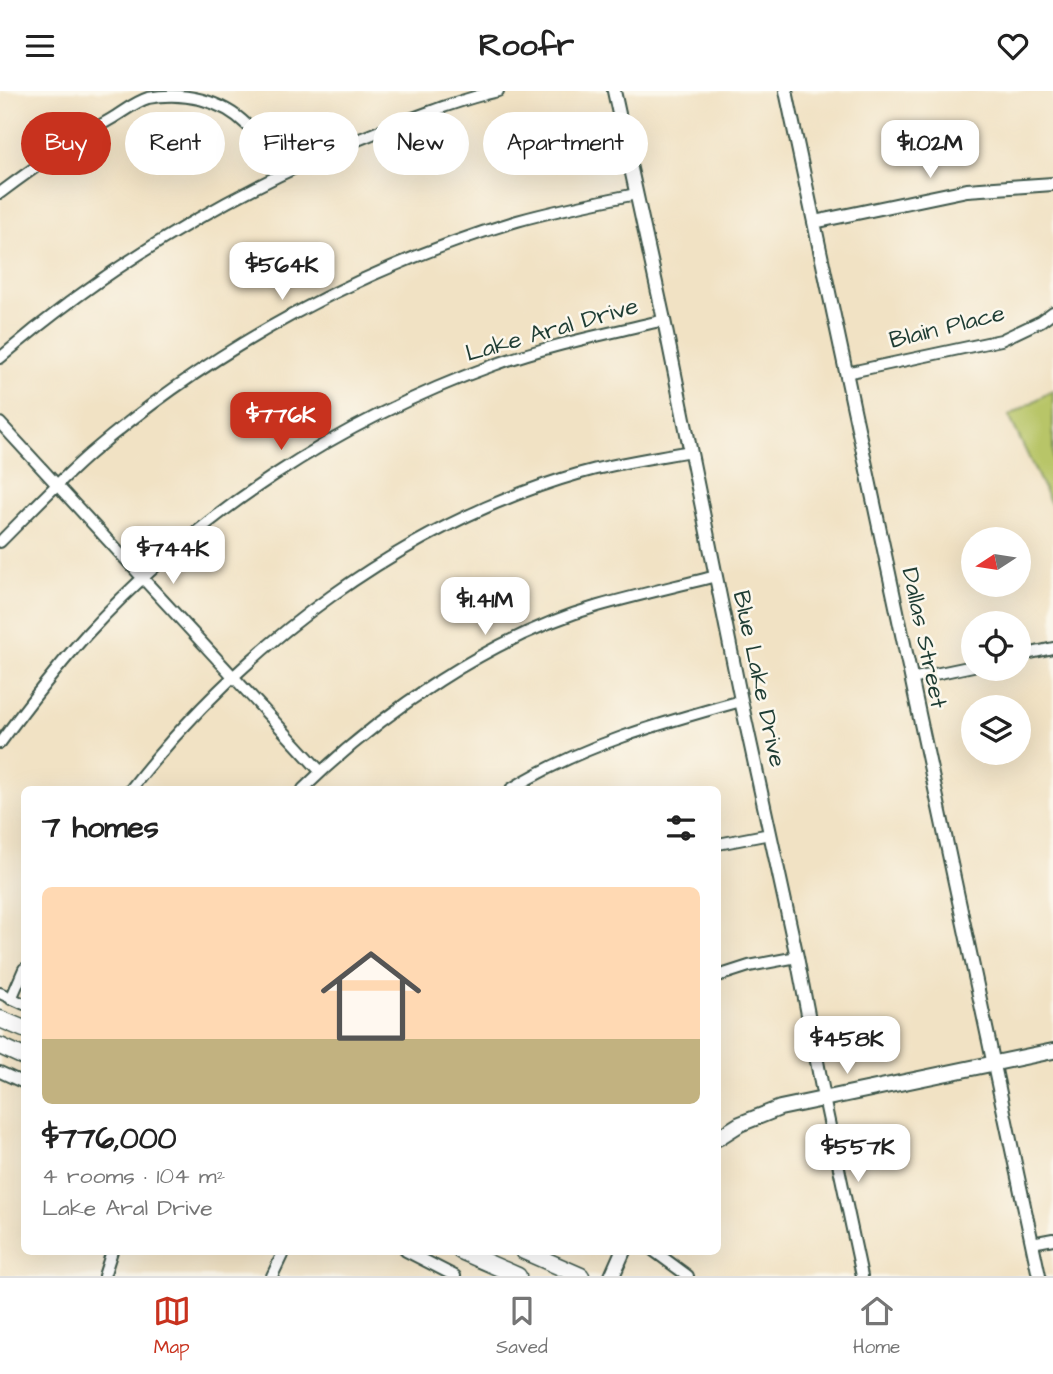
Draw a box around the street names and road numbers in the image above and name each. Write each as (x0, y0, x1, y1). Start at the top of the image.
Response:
street label: Lake Aral Drive (462, 289, 642, 371)
street label: Blain Place (886, 296, 1008, 358)
street label: Dallas Street (892, 564, 956, 712)
street label: Blue Lake Drive (724, 588, 794, 770)

